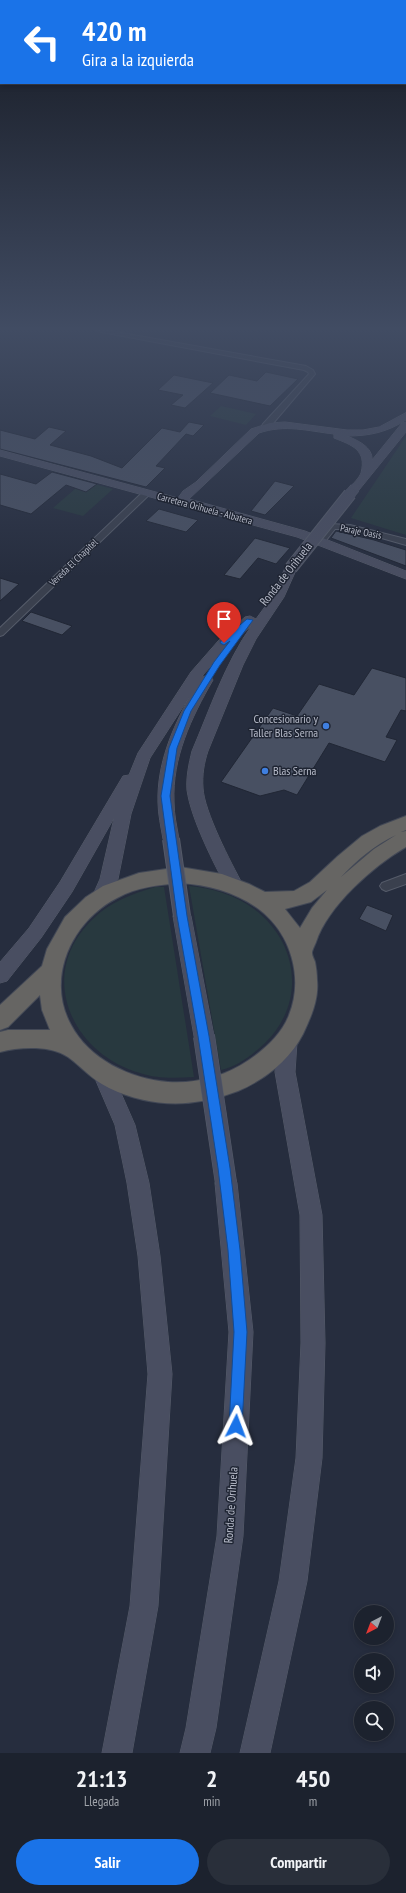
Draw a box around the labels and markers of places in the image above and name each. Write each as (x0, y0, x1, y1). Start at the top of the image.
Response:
pin (207, 602, 241, 643)
place label: Concesionario y Taller Blas Serna (249, 711, 318, 740)
marker: Concesionario y Taller Blas Serna (321, 721, 331, 731)
place label: Blas Serna (273, 763, 316, 778)
marker: Blas Serna (260, 766, 270, 776)

